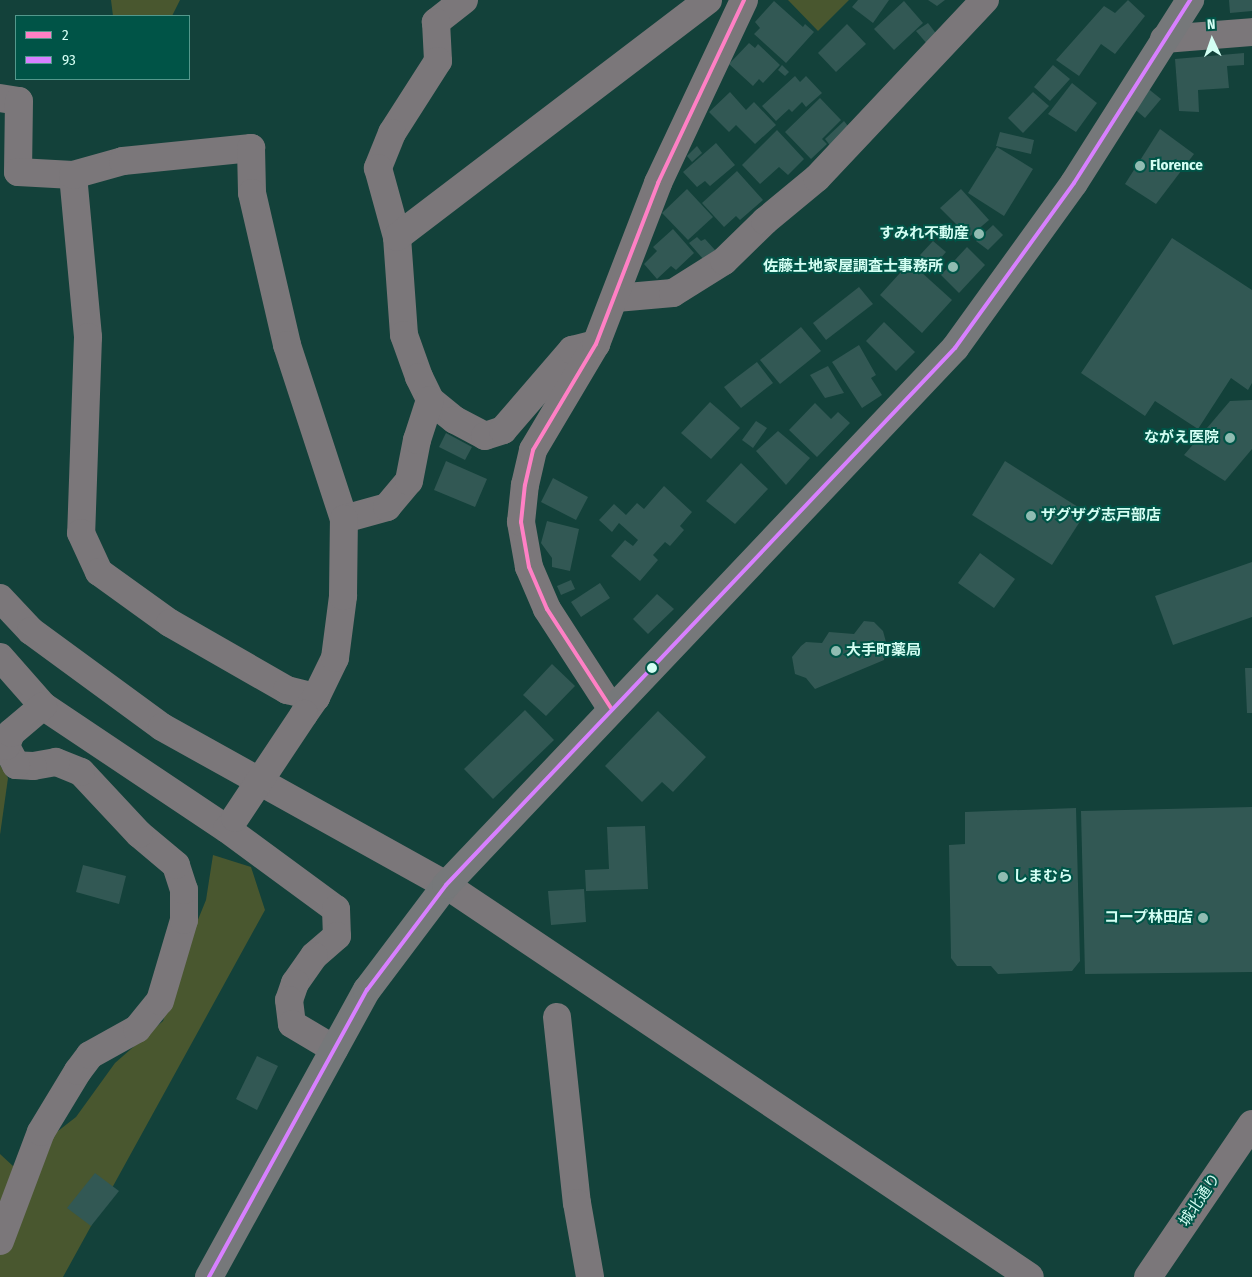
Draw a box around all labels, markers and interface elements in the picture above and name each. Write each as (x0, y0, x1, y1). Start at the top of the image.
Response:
legend (15, 15, 190, 80)
north arrow (1187, 15, 1237, 65)
text: N (1207, 16, 1216, 33)
text: 2 (62, 26, 69, 44)
text: 93 (62, 51, 76, 69)
place label: Florence (1150, 157, 1203, 175)
marker: Florence (1134, 160, 1146, 172)
place label: すみれ不動産 (879, 225, 969, 243)
marker: すみれ不動産 (973, 228, 985, 240)
place label: 佐藤土地家屋調査士事務所 (763, 258, 943, 276)
marker: 佐藤土地家屋調査士事務所 (947, 261, 959, 273)
place label: ながえ医院 (1144, 429, 1219, 447)
marker: ながえ医院 (1223, 431, 1237, 445)
place label: ザグザグ志戸部店 (1041, 507, 1161, 525)
marker: ザグザグ志戸部店 (1025, 510, 1037, 522)
place label: 大手町薬局 (846, 642, 921, 660)
marker: 大手町薬局 (830, 645, 842, 657)
unlabelled marker (647, 663, 657, 673)
place label: しまむら (1013, 868, 1073, 886)
marker: しまむら (997, 871, 1009, 883)
place label: コープ林田店 (1103, 909, 1193, 927)
marker: コープ林田店 (1197, 912, 1209, 924)
street label: 城北通り (1176, 1170, 1224, 1230)

